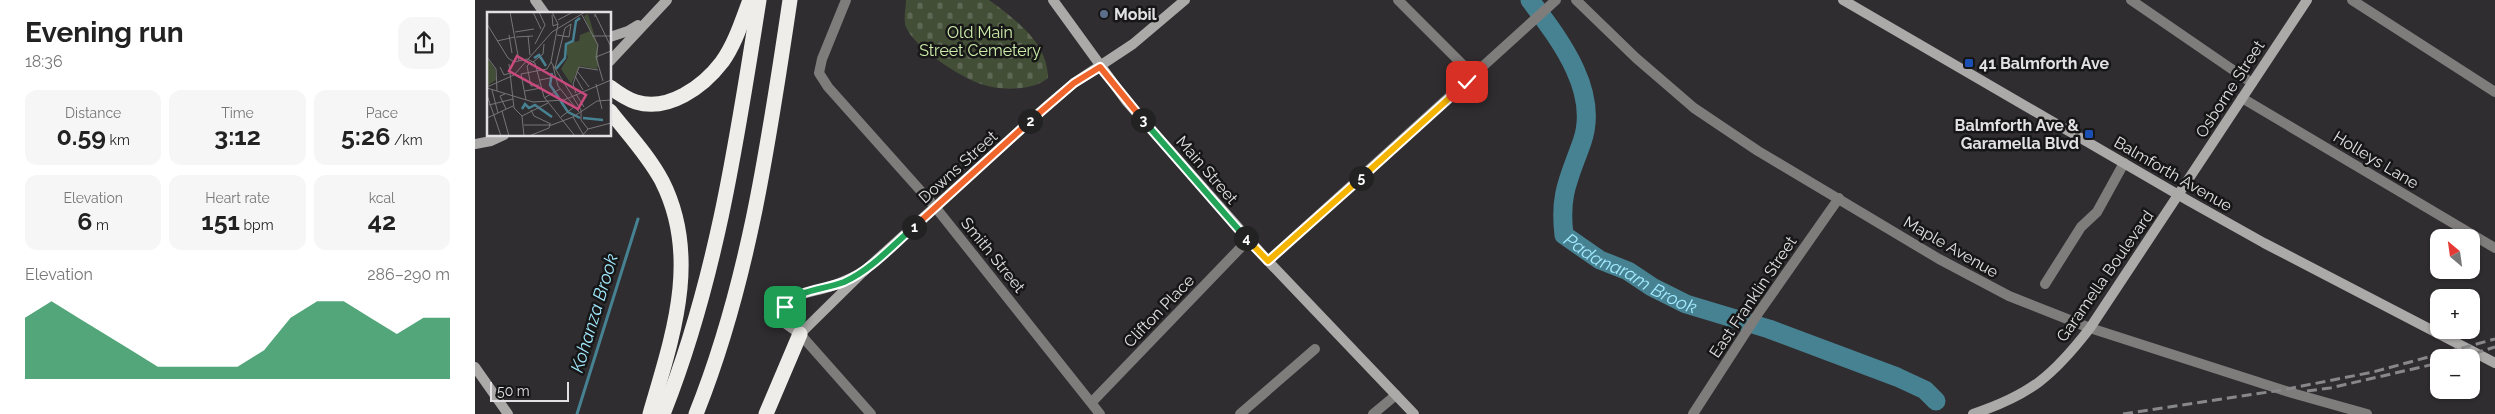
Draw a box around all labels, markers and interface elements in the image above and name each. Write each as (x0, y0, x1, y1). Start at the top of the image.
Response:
place label: Mobil (1114, 5, 1158, 24)
marker: Mobil (1098, 8, 1110, 20)
inset map (487, 12, 611, 136)
text: Evening run (25, 16, 184, 49)
button: share (398, 17, 450, 69)
park label: Old Main Street Cemetery (919, 23, 1041, 60)
street label: Osborne Street (2192, 36, 2269, 141)
text: 18:36 (25, 52, 63, 71)
place label: 41 Balmforth Ave (1979, 54, 2109, 73)
marker: 41 Balmforth Ave (1963, 57, 1975, 69)
pin (1446, 61, 1488, 103)
icon: check (1453, 68, 1481, 96)
text: Distance (65, 105, 121, 121)
text: Time (221, 105, 254, 121)
text: Pace (366, 105, 398, 121)
pin: 2 (1017, 108, 1043, 134)
pin: 3 (1131, 108, 1155, 132)
text: 3 (1140, 112, 1147, 128)
text: 2 (1027, 113, 1034, 129)
place label: Balmforth Ave & Garamella Blvd (1955, 116, 2080, 153)
text: 0.59 (56, 121, 106, 151)
text: 3:12 (214, 121, 261, 151)
text: 5:26 (341, 121, 390, 151)
street label: Downs Street (915, 126, 1002, 207)
street label: Holleys Lane (2330, 127, 2422, 193)
marker: Balmforth Ave & Garamella Blvd (2083, 128, 2095, 140)
text: km (106, 132, 130, 148)
text: /km (390, 132, 423, 148)
street label: Main Street (1172, 132, 1242, 208)
street label: Balmforth Avenue (2111, 133, 2235, 215)
pin: 5 (1349, 166, 1373, 190)
text: 5 (1358, 170, 1365, 186)
text: Elevation (63, 190, 123, 206)
text: Heart rate (205, 190, 270, 206)
text: kcal (369, 190, 395, 206)
text: 6 (77, 206, 93, 236)
text: 151 (201, 206, 240, 236)
text: 42 (368, 206, 396, 236)
street label: Garamella Boulevard (2053, 207, 2157, 345)
street label: Maple Avenue (1900, 212, 2002, 282)
pin: 1 (901, 214, 927, 240)
street label: Smith Street (957, 214, 1029, 297)
text: m (93, 217, 109, 233)
text: bpm (240, 217, 274, 233)
text: 1 (911, 219, 918, 235)
pin: 4 (1233, 226, 1259, 250)
water label: Padanaram Brook (1560, 228, 1700, 317)
north arrow (2430, 229, 2480, 279)
map controls (2430, 229, 2480, 399)
text: 4 (1243, 230, 1251, 246)
street label: East Franklin Street (1705, 232, 1801, 361)
water label: Kohanza Brook (566, 251, 622, 375)
text: Elevation (25, 265, 93, 284)
text: 286–290 m (367, 265, 450, 284)
street label: Clifton Place (1120, 271, 1198, 351)
pin (764, 286, 806, 328)
button: + (2430, 289, 2480, 339)
icon: arrive (771, 293, 799, 321)
button: − (2430, 349, 2480, 399)
scale bar (490, 379, 569, 402)
text: 50 m (497, 383, 530, 399)

